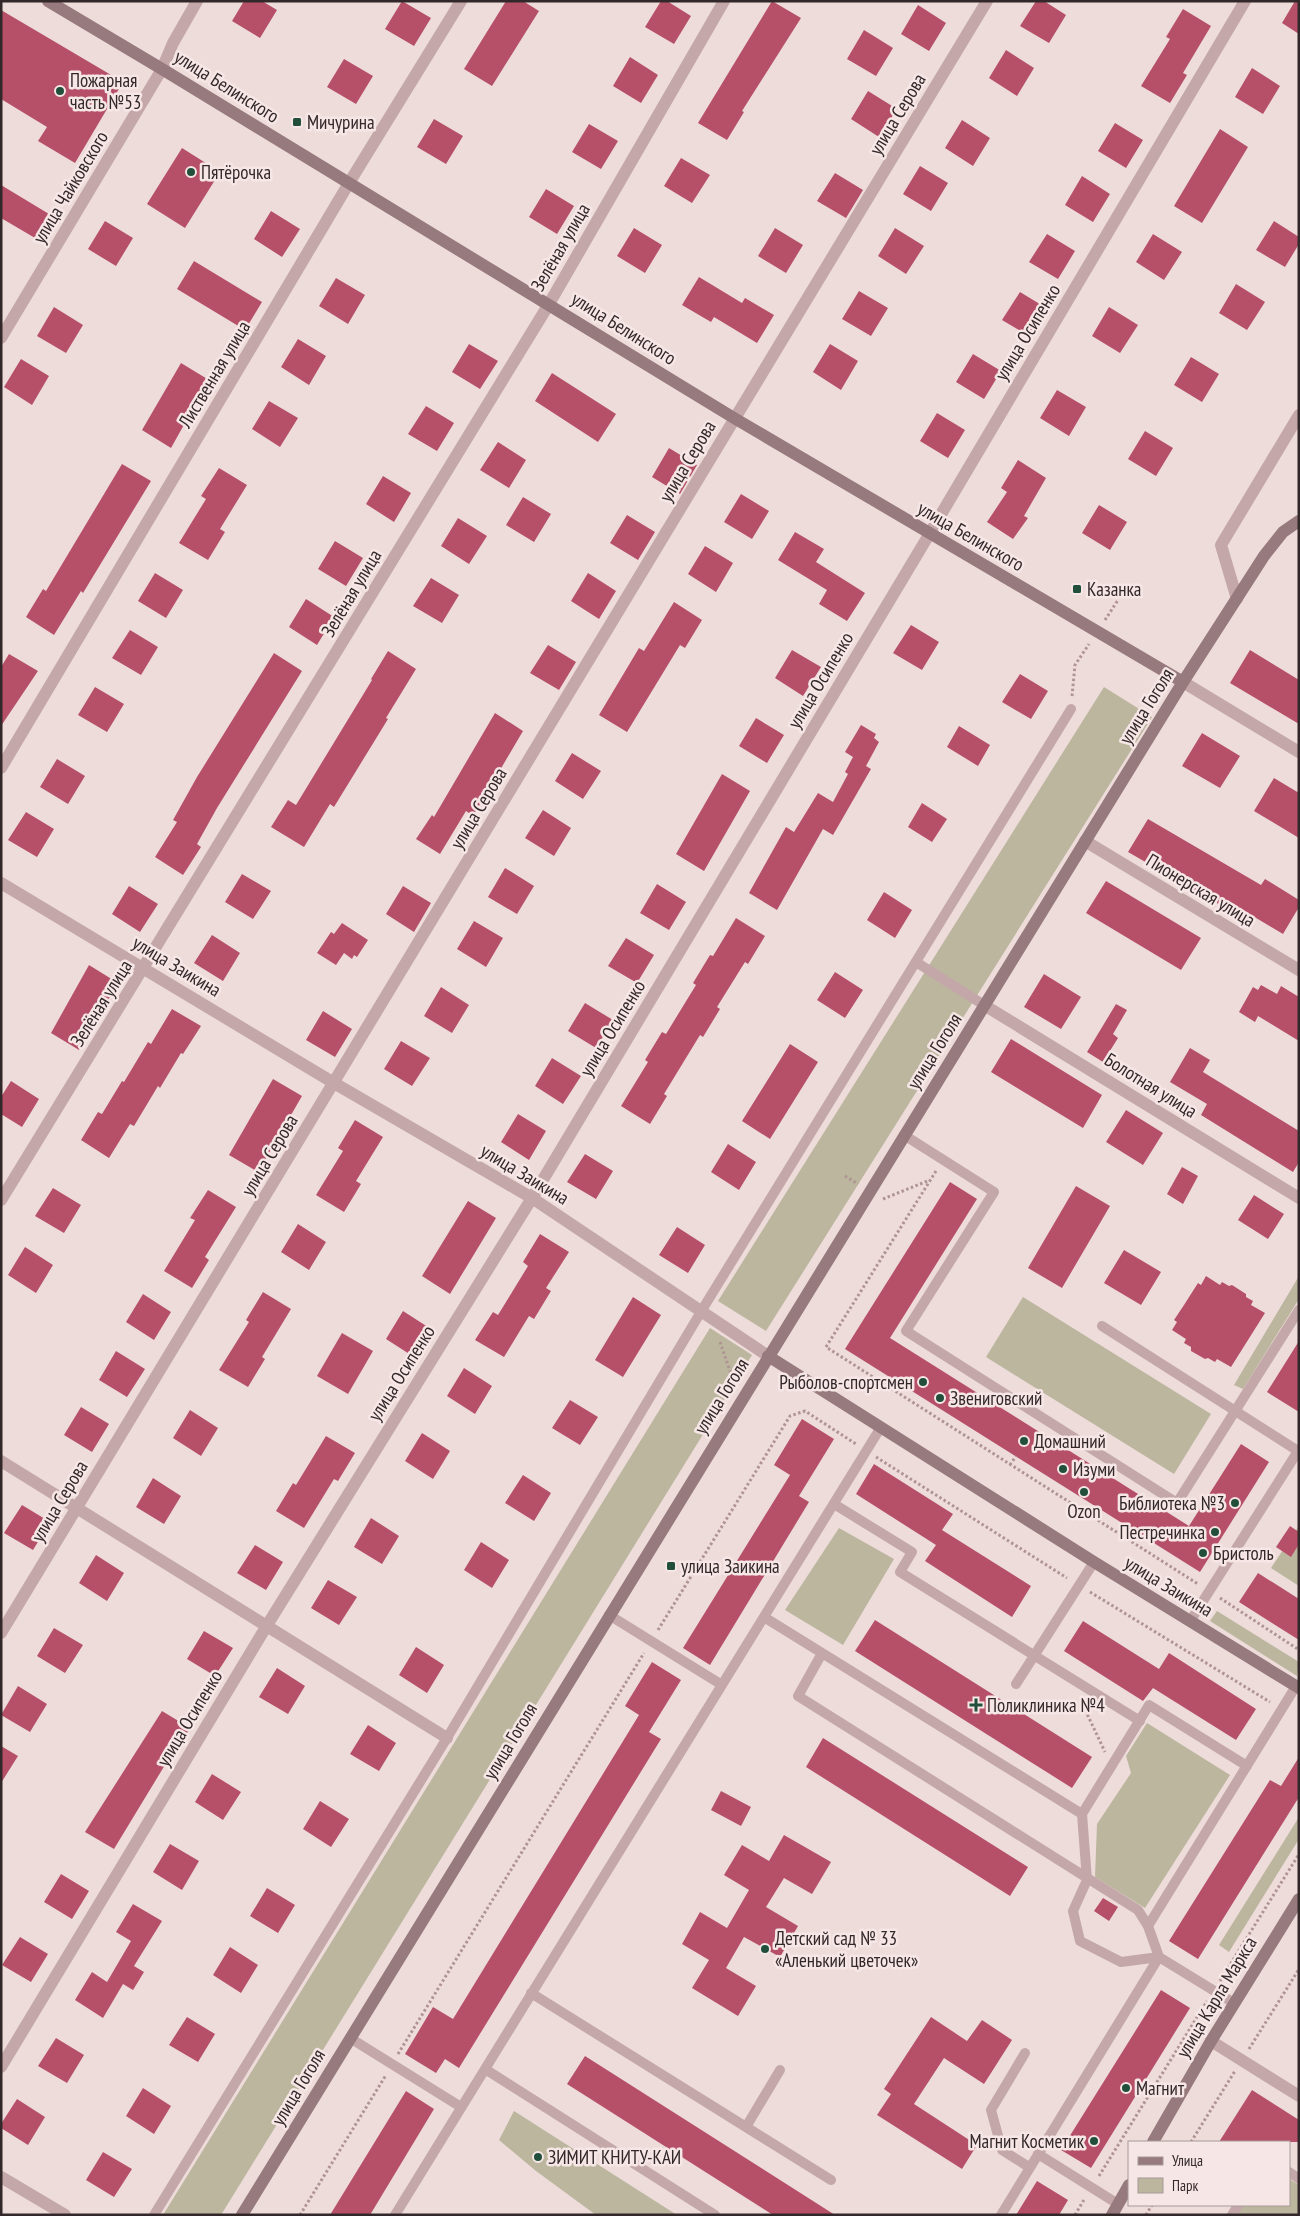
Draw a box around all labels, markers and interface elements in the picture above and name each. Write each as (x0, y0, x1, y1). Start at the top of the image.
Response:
street label: улица Белинского (170, 44, 284, 128)
place label: Пожарная часть №53 (70, 68, 141, 114)
street label: улица Серова (863, 69, 931, 159)
marker: Пожарная часть №53 (54, 85, 66, 97)
place label: Мичурина (307, 110, 375, 134)
marker: Мичурина (291, 116, 303, 128)
street label: улица Чайковского (27, 126, 113, 248)
place label: Пятёрочка (201, 160, 271, 184)
marker: Пятёрочка (185, 166, 197, 178)
street label: Зелёная улица (525, 199, 595, 295)
street label: улица Осипенко (989, 279, 1065, 385)
street label: улица Белинского (567, 286, 681, 370)
street label: Лиственная улица (172, 316, 255, 433)
street label: улица Серова (653, 416, 721, 506)
street label: улица Белинского (913, 496, 1029, 576)
street label: Зелёная улица (316, 545, 386, 641)
place label: Казанка (1087, 577, 1141, 601)
marker: Казанка (1071, 583, 1083, 595)
street label: улица Осипенко (782, 627, 858, 733)
street label: улица Гоголя (1113, 664, 1179, 748)
street label: улица Серова (444, 763, 512, 853)
street label: Пионерская улица (1142, 848, 1260, 932)
street label: улица Заикина (129, 930, 225, 1002)
street label: Зелёная улица (65, 955, 137, 1051)
street label: улица Осипенко (574, 975, 650, 1081)
street label: улица Гоголя (901, 1009, 967, 1093)
street label: Болотная улица (1100, 1047, 1202, 1123)
street label: улица Серова (235, 1110, 303, 1200)
street label: улица Заикина (477, 1138, 573, 1210)
street label: улица Осипенко (362, 1321, 440, 1425)
street label: улица Гоголя (688, 1354, 754, 1438)
place label: Рыболов-спортсмен (779, 1370, 913, 1394)
marker: Рыболов-спортсмен (917, 1376, 929, 1388)
place label: Звениговский (950, 1386, 1042, 1410)
marker: Звениговский (934, 1392, 946, 1404)
place label: Домашний (1034, 1429, 1106, 1453)
marker: Домашний (1018, 1435, 1030, 1447)
street label: улица Серова (25, 1456, 93, 1546)
place label: Изуми (1073, 1457, 1115, 1481)
marker: Изуми (1057, 1463, 1069, 1475)
marker: Ozon (1078, 1486, 1090, 1498)
place label: Библиотека №3 (1119, 1491, 1225, 1515)
marker: Библиотека №3 (1229, 1497, 1241, 1509)
place label: Ozon (1067, 1499, 1101, 1523)
place label: Пестречинка (1119, 1520, 1205, 1544)
marker: Пестречинка (1209, 1526, 1221, 1538)
place label: Бристоль (1213, 1541, 1274, 1565)
marker: Бристоль (1197, 1547, 1209, 1559)
street label: улица Заикина (1121, 1550, 1217, 1622)
place label: улица Заикина (681, 1554, 780, 1578)
marker: улица Заикина (665, 1560, 677, 1572)
street label: улица Осипенко (151, 1665, 227, 1771)
place label: Поликлиника №4 (987, 1693, 1105, 1717)
street label: улица Гоголя (478, 1698, 542, 1784)
marker: Поликлиника №4 (969, 1698, 983, 1712)
place label: Детский сад № 33 «Аленький цветочек» (775, 1926, 918, 1972)
street label: улица Карла Маркса (1170, 1932, 1262, 2062)
marker: Детский сад № 33 «Аленький цветочек» (759, 1943, 771, 1955)
street label: улица Гоголя (266, 2044, 330, 2130)
place label: Магнит (1136, 2076, 1185, 2100)
marker: Магнит (1120, 2082, 1132, 2094)
place label: Магнит Косметик (969, 2129, 1085, 2153)
marker: Магнит Косметик (1088, 2135, 1100, 2147)
legend (1128, 2141, 1290, 2206)
place label: ЗИМИТ КНИТУ-КАИ (548, 2145, 681, 2169)
marker: ЗИМИТ КНИТУ-КАИ (532, 2151, 544, 2163)
text: Улица (1172, 2151, 1203, 2170)
text: Парк (1172, 2176, 1198, 2195)

